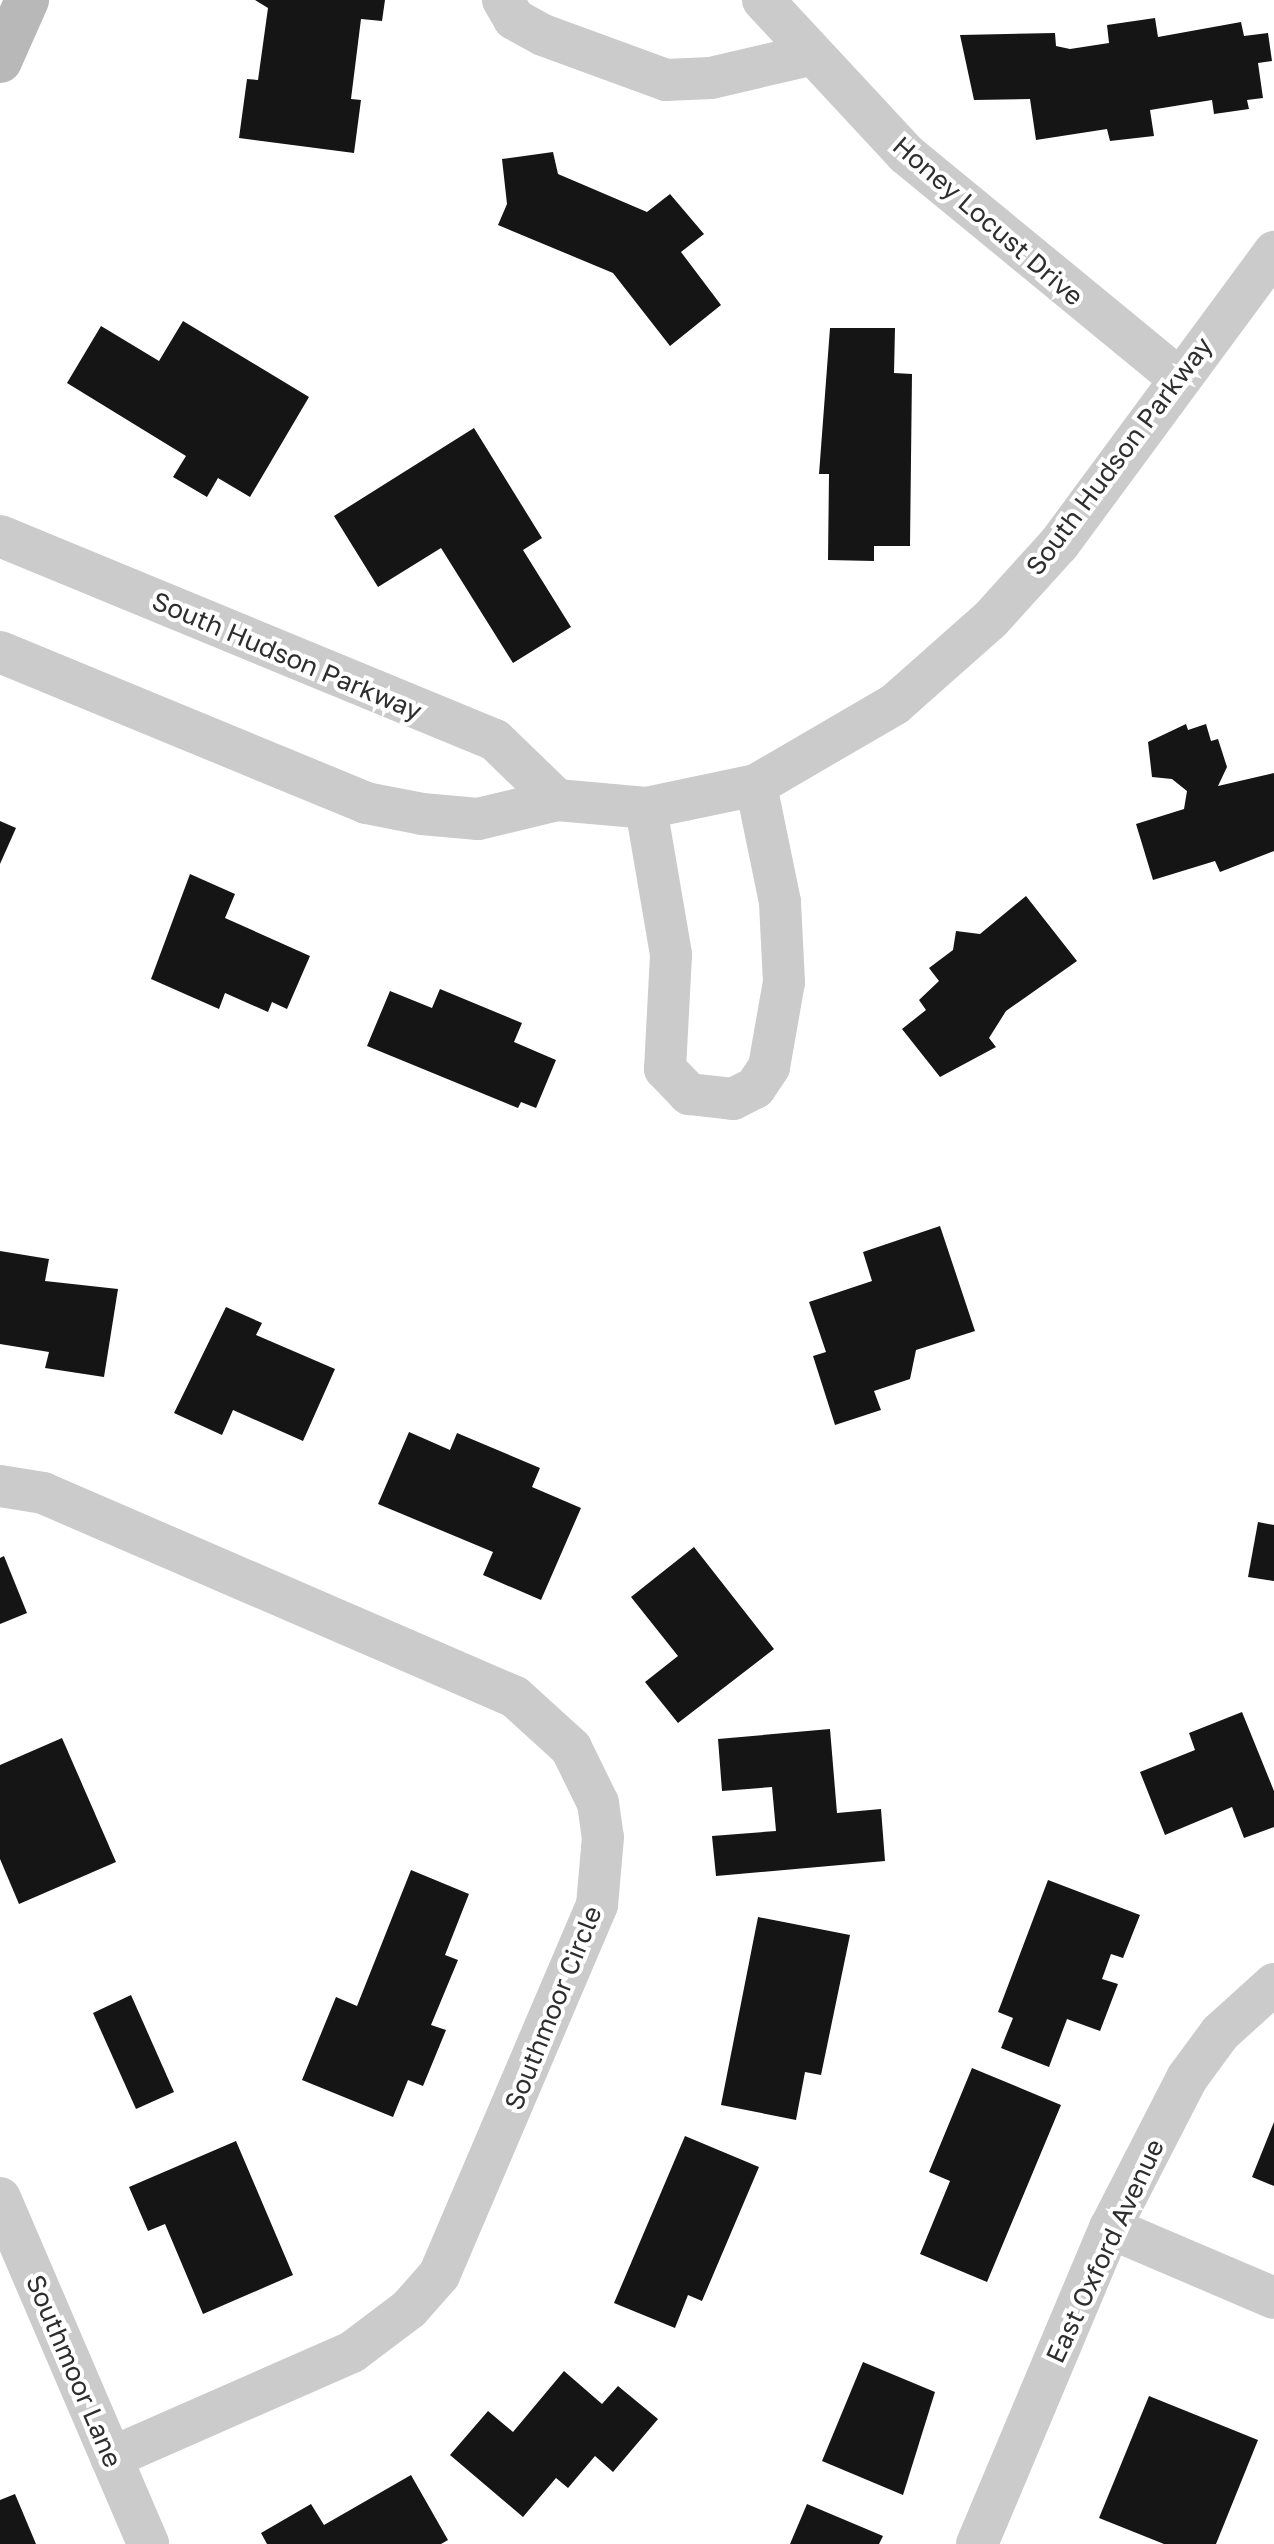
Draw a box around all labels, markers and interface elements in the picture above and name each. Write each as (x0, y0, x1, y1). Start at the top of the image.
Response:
street label: Honey Locust Drive (886, 130, 1090, 312)
street label: South Hudson Parkway (1019, 331, 1219, 581)
street label: South Hudson Parkway (147, 585, 427, 727)
street label: Southmoor Circle (498, 1902, 608, 2114)
street label: East Oxford Avenue (1039, 2134, 1171, 2368)
street label: Southmoor Lane (19, 2270, 129, 2472)

